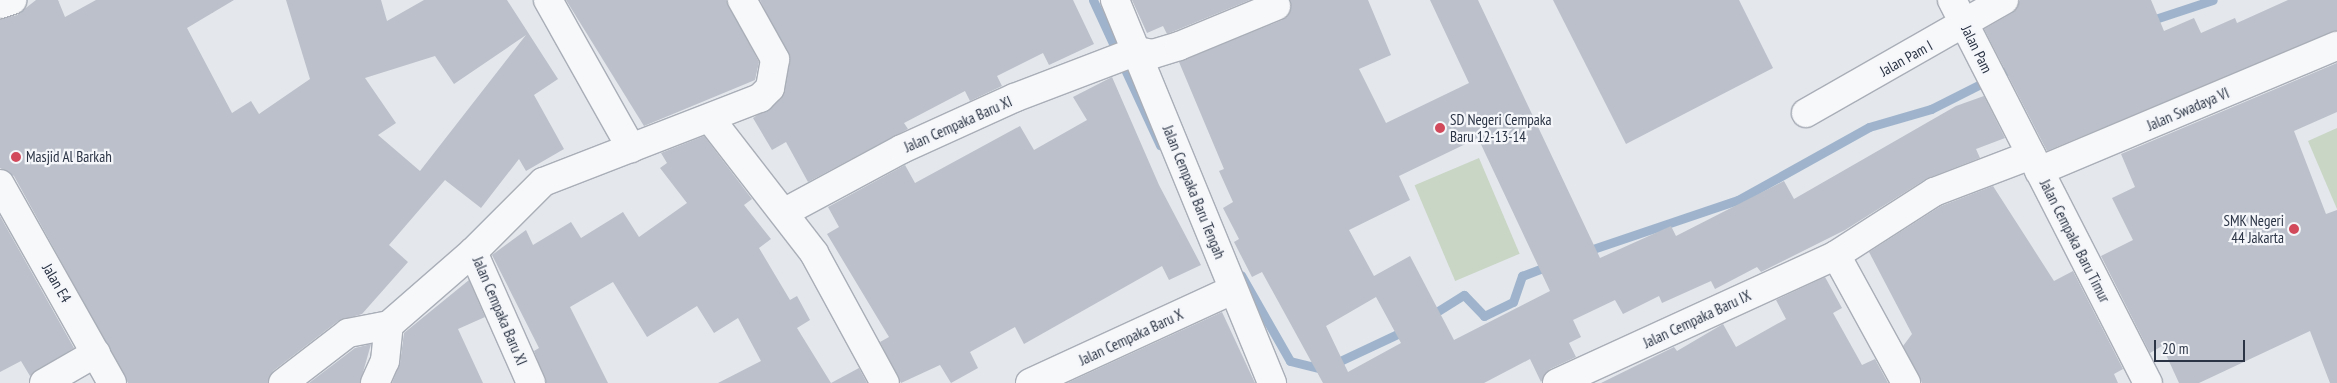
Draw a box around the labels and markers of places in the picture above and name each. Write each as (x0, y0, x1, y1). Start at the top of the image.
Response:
place label: SD Negeri Cempaka Baru 12-13-14 (1450, 110, 1552, 145)
marker: SD Negeri Cempaka Baru 12-13-14 (1434, 122, 1446, 134)
place label: Masjid Al Barkah (26, 148, 112, 166)
marker: Masjid Al Barkah (10, 151, 22, 163)
place label: SMK Negeri 44 Jakarta (2223, 211, 2284, 246)
marker: SMK Negeri 44 Jakarta (2288, 223, 2300, 235)

